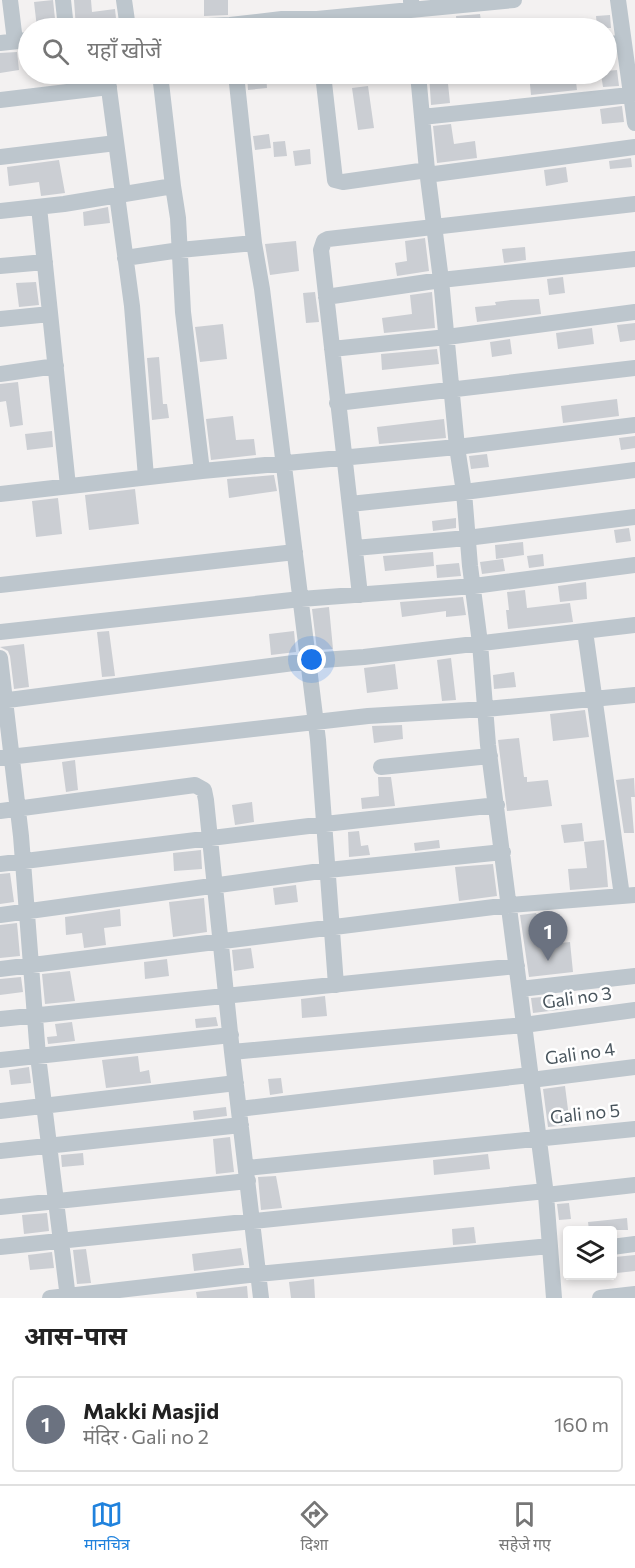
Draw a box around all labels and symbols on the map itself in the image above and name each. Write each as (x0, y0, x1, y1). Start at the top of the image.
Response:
your location (297, 645, 326, 674)
pin: 1 (528, 912, 568, 961)
street label: Gali no 3 (541, 981, 613, 1013)
street label: Gali no 4 (543, 1037, 617, 1069)
street label: Gali no 5 (549, 1098, 621, 1128)

